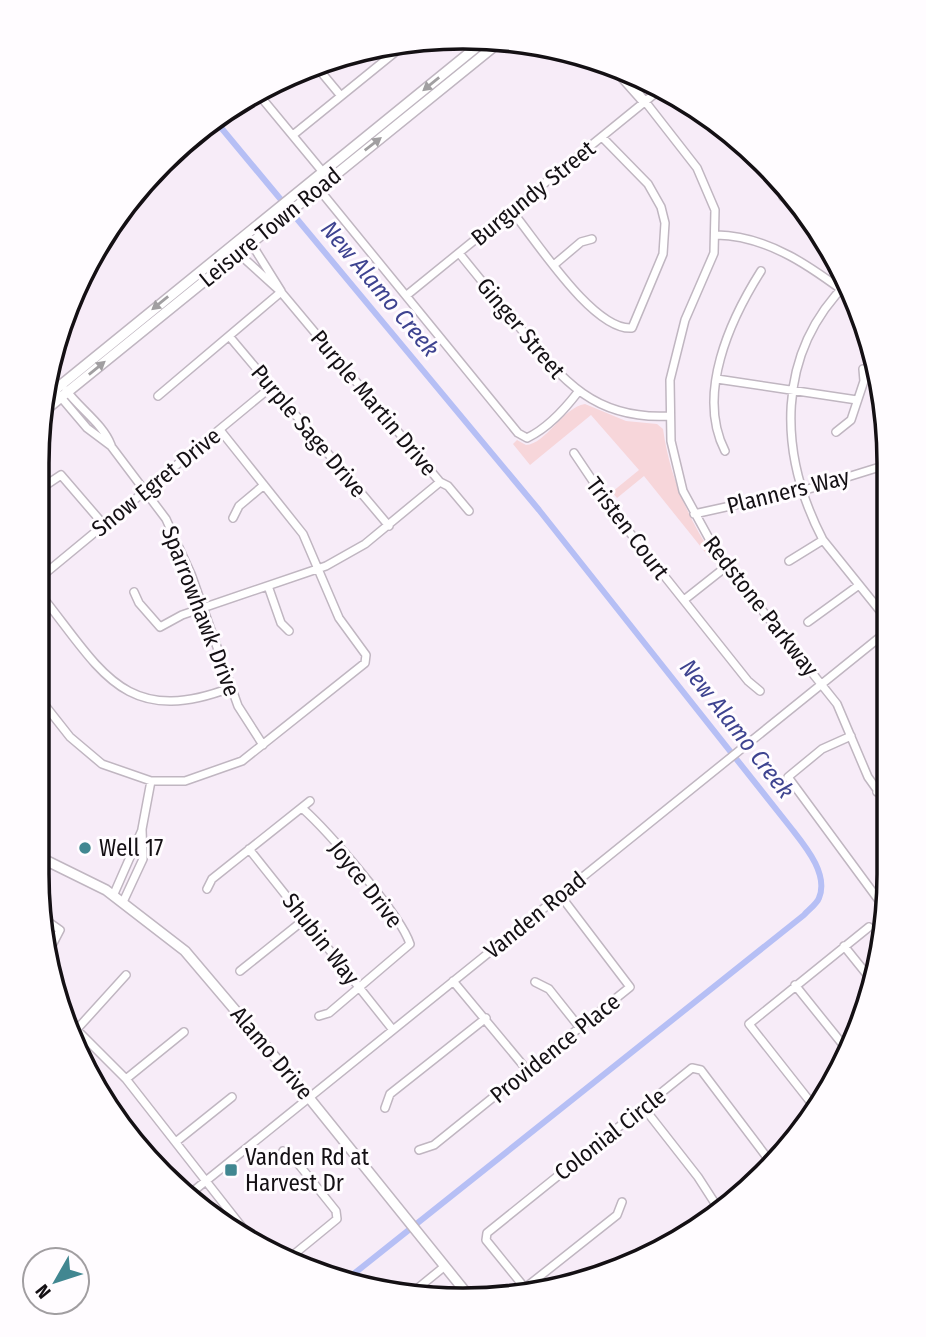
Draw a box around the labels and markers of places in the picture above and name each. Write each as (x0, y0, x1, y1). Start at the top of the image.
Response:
place label: Well 17 (99, 834, 163, 862)
marker: Well 17 (77, 840, 93, 856)
place label: Vanden Rd at Harvest Dr (245, 1143, 370, 1197)
marker: Vanden Rd at Harvest Dr (223, 1162, 239, 1178)

